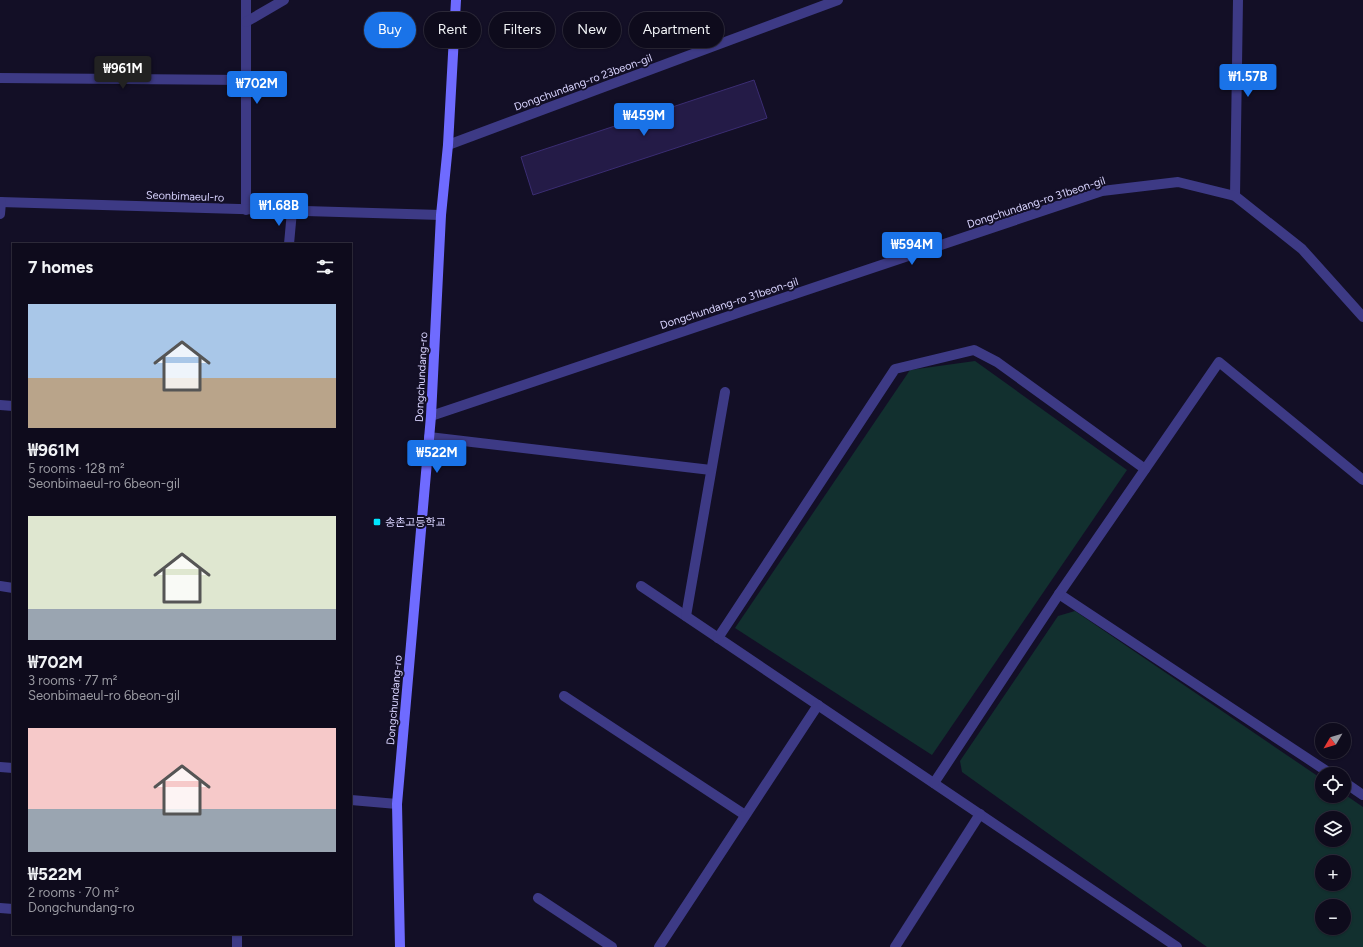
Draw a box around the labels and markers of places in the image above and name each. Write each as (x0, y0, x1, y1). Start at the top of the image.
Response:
pin: ₩961M (95, 56, 151, 90)
pin: ₩1.57B (1215, 64, 1281, 98)
pin: ₩702M (229, 71, 285, 105)
pin: ₩459M (616, 103, 672, 137)
pin: ₩1.68B (246, 193, 312, 227)
pin: ₩594M (884, 232, 940, 266)
pin: ₩522M (409, 440, 465, 474)
place label: 송촌고등학교 (385, 516, 446, 529)
marker: 송촌고등학교 (372, 517, 382, 527)

